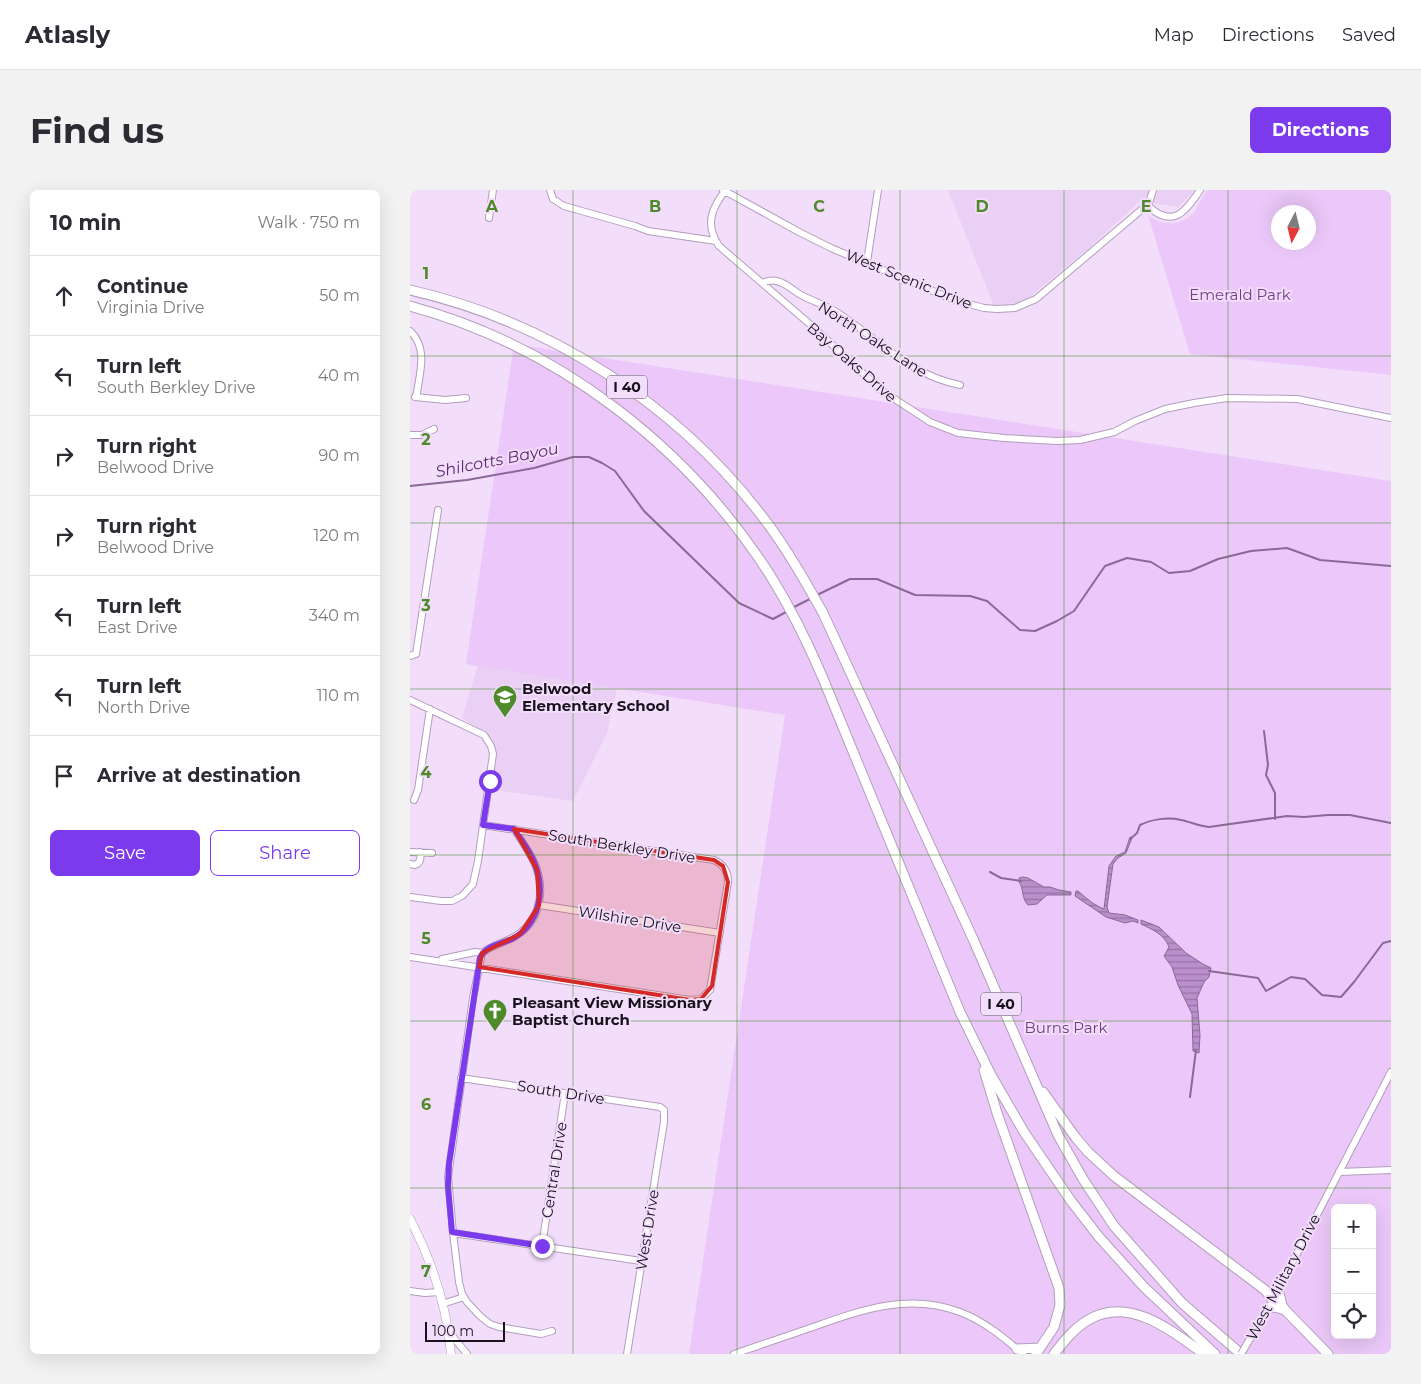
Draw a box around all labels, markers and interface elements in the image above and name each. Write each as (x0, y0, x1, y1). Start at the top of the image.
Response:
text: Atlasly (25, 20, 110, 49)
text: Map (1154, 24, 1194, 46)
text: Directions (1222, 24, 1314, 46)
text: Saved (1342, 24, 1396, 46)
button: Directions (1250, 107, 1391, 153)
text: Find us (30, 109, 164, 152)
text: A (485, 197, 499, 216)
text: B (649, 197, 661, 216)
text: C (813, 197, 825, 216)
text: D (975, 197, 989, 216)
text: E (1141, 197, 1151, 216)
north arrow (1271, 205, 1316, 250)
text: 10 min (50, 210, 121, 235)
text: Walk · 750 m (257, 213, 360, 232)
street label: West Scenic Drive (843, 245, 975, 313)
text: 1 (423, 264, 429, 283)
text: Continue (97, 275, 188, 298)
icon: ahead (50, 282, 78, 310)
park label: Emerald Park (1189, 285, 1291, 304)
text: 50 m (319, 286, 360, 305)
street label: North Oaks Lane (815, 297, 931, 381)
text: Virginia Drive (97, 298, 204, 317)
street label: Bay Oaks Drive (803, 318, 901, 406)
text: Turn left (97, 355, 182, 378)
icon: left (50, 362, 78, 390)
text: 40 m (318, 366, 360, 385)
road number: I 40 (607, 376, 647, 398)
text: South Berkley Drive (97, 378, 255, 397)
text: 2 (421, 430, 431, 449)
text: Turn right (97, 435, 197, 458)
water label: Shilcotts Bayou (434, 439, 560, 481)
icon: right (50, 442, 78, 470)
text: 90 m (318, 446, 360, 465)
text: Belwood Drive (97, 458, 214, 477)
text: Turn right (97, 515, 197, 538)
icon: right (50, 522, 78, 550)
text: 120 m (313, 526, 360, 545)
text: Belwood Drive (97, 538, 214, 557)
text: Turn left (97, 595, 182, 618)
text: 3 (420, 596, 431, 615)
icon: left (50, 602, 78, 630)
text: 340 m (309, 606, 360, 625)
text: East Drive (97, 618, 177, 637)
text: Turn left (97, 675, 182, 698)
place label: Belwood Elementary School (522, 679, 670, 715)
icon: left (50, 682, 78, 710)
school or university icon: Belwood Elementary School (492, 684, 518, 718)
text: 110 m (317, 686, 360, 705)
text: North Drive (97, 698, 190, 717)
icon: arrive (50, 762, 78, 790)
text: 4 (420, 763, 432, 782)
text: Arrive at destination (97, 764, 301, 787)
route start (479, 770, 502, 793)
street label: South Berkley Drive (547, 825, 697, 867)
button: Save (50, 830, 200, 876)
button: Share (210, 830, 360, 876)
street label: Wilshire Drive (577, 901, 683, 937)
text: 5 (421, 929, 431, 948)
road number: I 40 (981, 992, 1021, 1016)
place label: Pleasant View Missionary Baptist Church (512, 993, 713, 1029)
church icon: Pleasant View Missionary Baptist Church (482, 998, 508, 1032)
park label: Burns Park (1025, 1018, 1107, 1037)
street label: South Drive (516, 1076, 606, 1108)
text: 6 (421, 1095, 431, 1114)
street label: Central Drive (537, 1121, 571, 1219)
street label: West Drive (631, 1188, 663, 1272)
map controls (1331, 1204, 1376, 1339)
button: + (1331, 1204, 1376, 1249)
street label: West Military Drive (1242, 1211, 1324, 1343)
route end (531, 1235, 554, 1258)
button: − (1331, 1249, 1376, 1294)
text: 7 (421, 1262, 431, 1281)
button: locate (1331, 1294, 1376, 1339)
scale bar (425, 1319, 505, 1342)
text: 100 m (432, 1322, 474, 1340)

